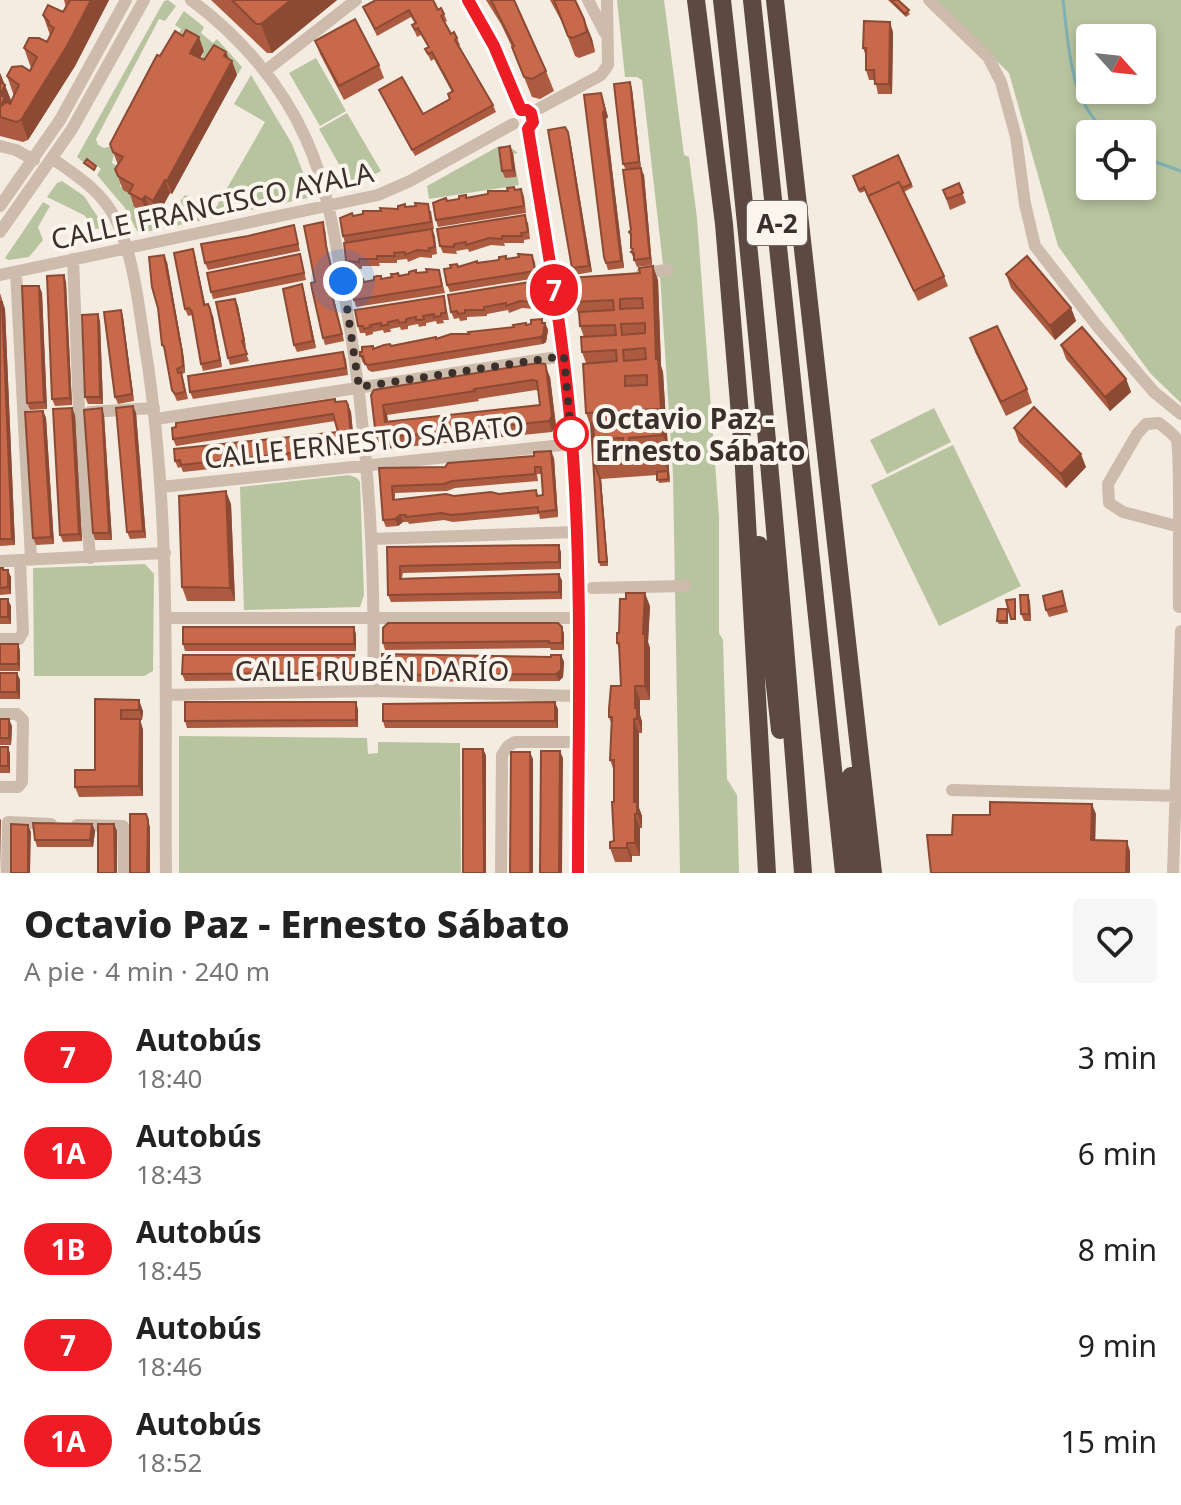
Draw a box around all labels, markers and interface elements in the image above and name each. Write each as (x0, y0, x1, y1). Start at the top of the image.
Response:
north arrow (1076, 24, 1156, 104)
map controls (1076, 24, 1156, 200)
button: locate (1076, 120, 1156, 200)
street label: CALLE FRANCISCO AYALA (47, 152, 377, 258)
road number: A-2 (747, 201, 807, 245)
your location (323, 261, 363, 301)
line badge: 7 (528, 264, 580, 316)
text: 7 (546, 271, 562, 309)
place label: Octavio Paz - Ernesto Sábato (595, 399, 805, 469)
street label: CALLE ERNESTO SÁBATO (202, 405, 526, 477)
marker: Octavio Paz - Ernesto Sábato (554, 417, 588, 451)
street label: CALLE RUBÉN DARÍO (235, 651, 509, 689)
text: Octavio Paz - Ernesto Sábato (24, 897, 570, 949)
button: heart (1073, 899, 1157, 983)
text: A pie · 4 min · 240 m (24, 953, 270, 989)
text: Autobús (136, 1019, 262, 1060)
text: 3 min (1078, 1037, 1157, 1078)
text: 7 (60, 1038, 76, 1076)
text: 18:40 (136, 1060, 202, 1096)
text: Autobús (136, 1115, 262, 1156)
text: 6 min (1078, 1133, 1157, 1174)
text: 1A (50, 1134, 86, 1172)
text: 18:43 (136, 1156, 202, 1192)
text: Autobús (136, 1211, 262, 1252)
text: 8 min (1078, 1229, 1157, 1270)
text: 1B (51, 1230, 85, 1268)
text: 18:45 (136, 1252, 202, 1288)
text: Autobús (136, 1307, 262, 1348)
text: 9 min (1078, 1325, 1157, 1366)
text: 7 (60, 1326, 76, 1364)
text: 18:46 (136, 1348, 202, 1384)
text: Autobús (136, 1403, 262, 1444)
text: 15 min (1061, 1421, 1157, 1462)
text: 1A (50, 1422, 86, 1460)
text: 18:52 (136, 1444, 202, 1480)

